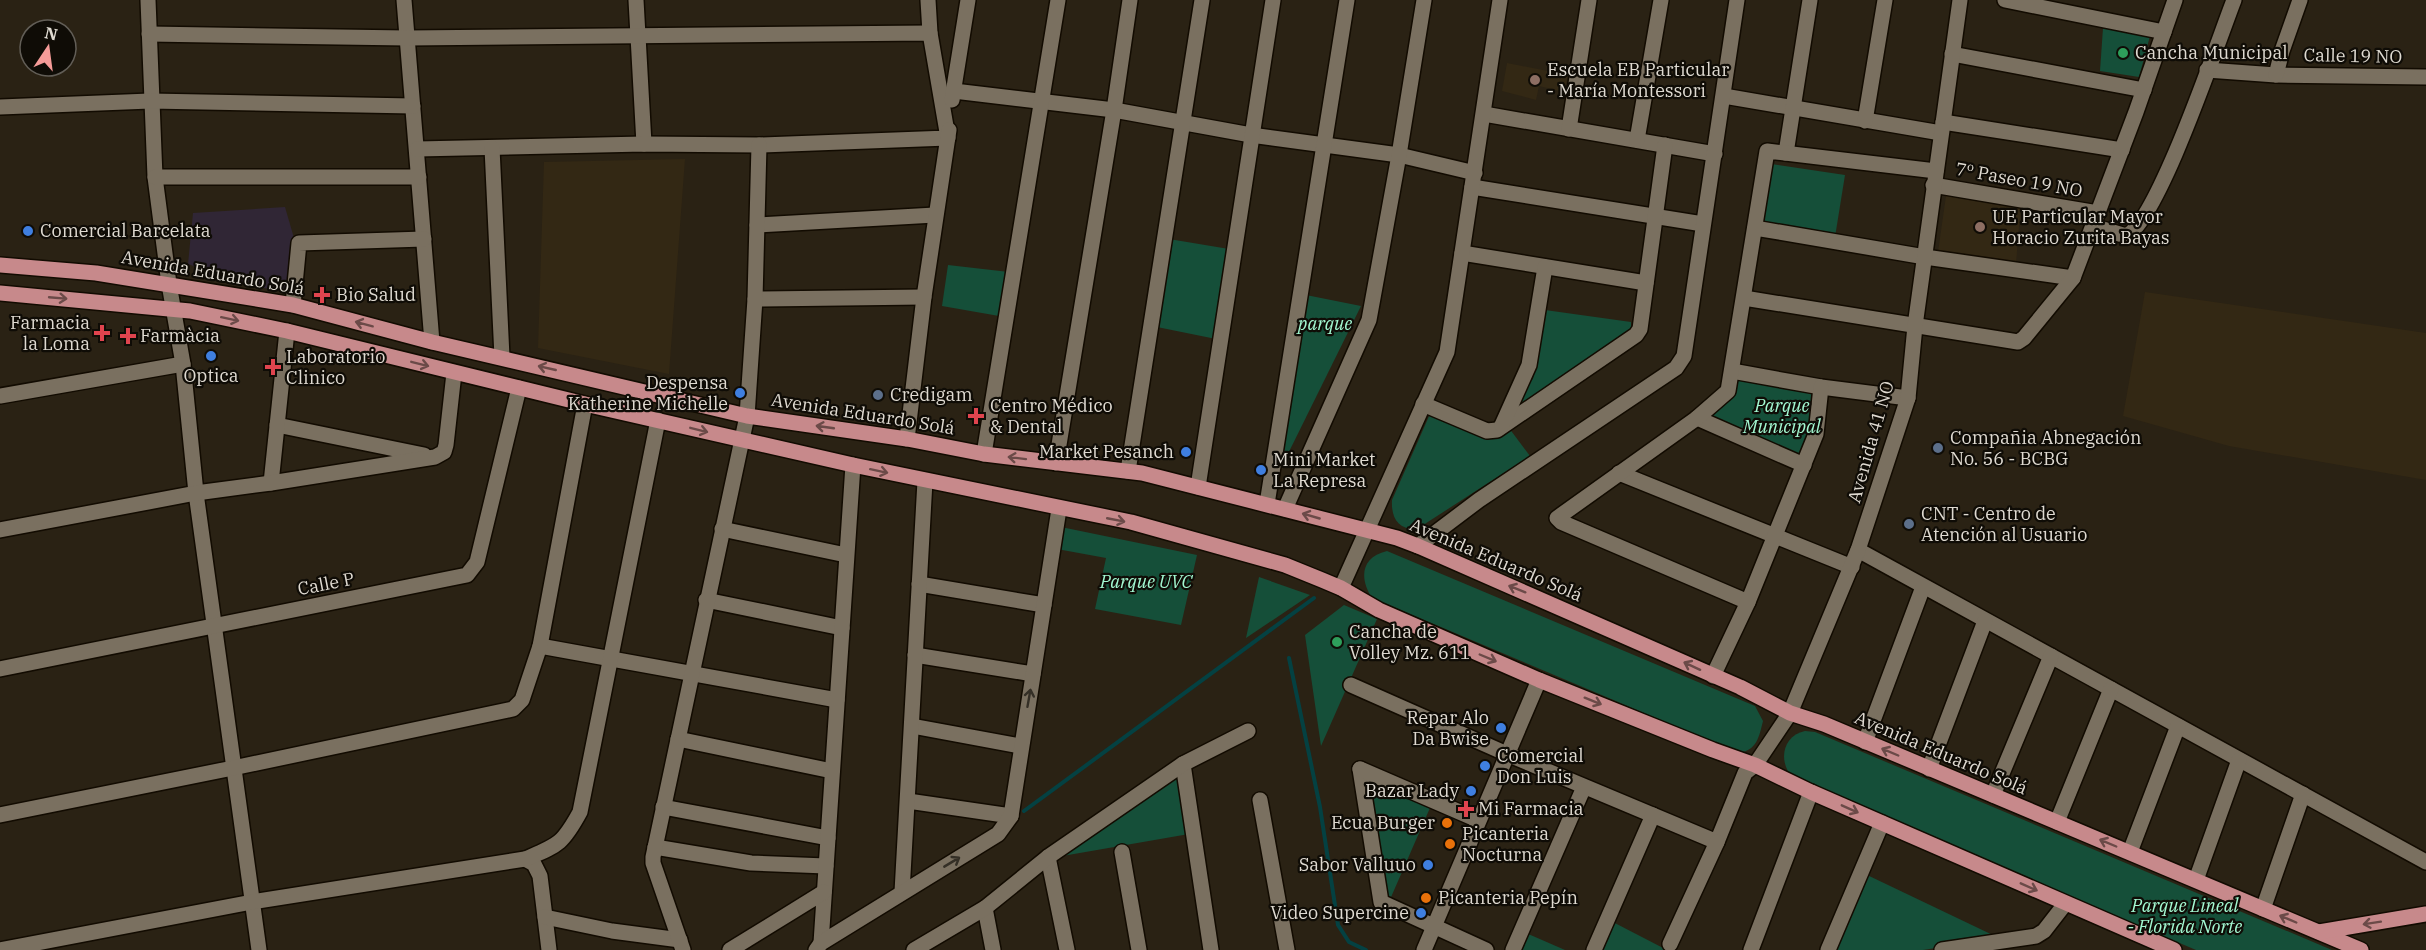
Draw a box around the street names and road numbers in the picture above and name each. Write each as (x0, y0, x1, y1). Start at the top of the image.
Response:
street label: Calle 19 NO (2304, 43, 2403, 68)
street label: 7º Paseo 19 NO (1954, 157, 2084, 202)
street label: Avenida Eduardo Solá (120, 245, 307, 300)
street label: Avenida 41 NO (1842, 378, 1899, 505)
street label: Avenida Eduardo Solá (770, 388, 957, 439)
street label: Avenida Eduardo Solá (1406, 513, 1586, 606)
street label: Calle P (296, 567, 356, 600)
street label: Avenida Eduardo Solá (1851, 706, 2031, 799)

